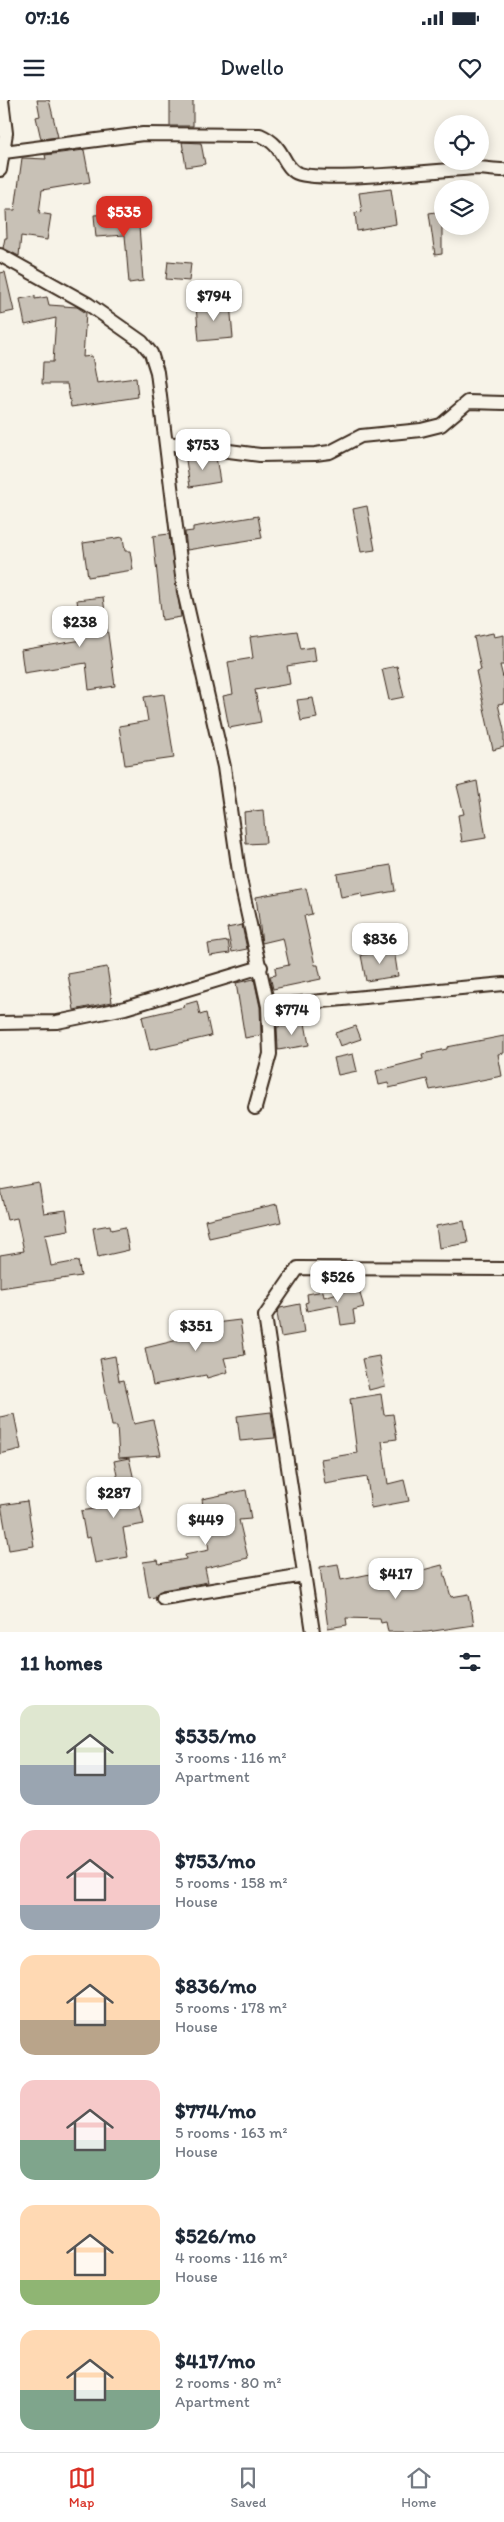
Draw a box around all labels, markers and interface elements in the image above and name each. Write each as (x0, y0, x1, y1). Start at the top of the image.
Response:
text: 07:16 (25, 6, 70, 29)
icon: menu (20, 54, 48, 82)
text: Dwello (220, 54, 284, 81)
icon: heart (456, 54, 484, 82)
map controls (434, 115, 489, 235)
button: locate (434, 115, 489, 170)
button: layers (434, 180, 489, 235)
pin: $535 (94, 196, 154, 238)
text: $535 (107, 202, 141, 221)
pin: $794 (184, 280, 244, 322)
text: $794 (197, 286, 231, 305)
pin: $753 (173, 428, 233, 471)
text: $753 (186, 435, 220, 454)
pin: $238 (50, 606, 110, 648)
text: $238 (63, 612, 97, 631)
pin: $836 (350, 922, 410, 965)
text: $836 (363, 929, 397, 948)
pin: $774 (262, 994, 322, 1036)
text: $774 (275, 1000, 309, 1019)
pin: $526 (308, 1260, 368, 1303)
text: $526 (321, 1267, 355, 1286)
pin: $351 (166, 1310, 226, 1352)
text: $351 (180, 1316, 212, 1335)
pin: $287 (84, 1476, 144, 1519)
text: $287 (97, 1483, 131, 1502)
pin: $449 (176, 1504, 236, 1546)
text: $449 (188, 1510, 224, 1529)
pin: $417 (366, 1558, 426, 1600)
text: $417 (379, 1564, 413, 1583)
icon: filters (456, 1648, 484, 1676)
text: 11 homes (20, 1650, 103, 1675)
text: $535/mo (175, 1723, 256, 1748)
icon: home (60, 1725, 120, 1785)
text: 3 rooms · 116 m² (175, 1748, 286, 1767)
text: Apartment (175, 1767, 250, 1786)
text: $753/mo (175, 1848, 256, 1873)
icon: home (60, 1850, 120, 1910)
text: 5 rooms · 158 m² (175, 1873, 287, 1892)
text: House (175, 1892, 218, 1911)
text: $836/mo (175, 1973, 257, 1998)
icon: home (60, 1975, 120, 2035)
text: 5 rooms · 178 m² (175, 1998, 287, 2017)
text: House (175, 2017, 218, 2036)
text: $774/mo (175, 2098, 256, 2123)
icon: home (60, 2100, 120, 2160)
text: 5 rooms · 163 m² (175, 2123, 287, 2142)
text: House (175, 2142, 218, 2161)
text: $526/mo (175, 2223, 256, 2248)
icon: home (60, 2225, 120, 2285)
text: 4 rooms · 116 m² (175, 2248, 287, 2267)
text: House (175, 2267, 218, 2286)
text: $417/mo (175, 2348, 256, 2373)
icon: home (60, 2350, 120, 2410)
text: 2 rooms · 80 m² (175, 2373, 281, 2392)
text: Apartment (175, 2392, 250, 2411)
tab: Map (68, 2464, 96, 2511)
tab: Saved (231, 2464, 266, 2511)
tab: Home (401, 2464, 437, 2511)

